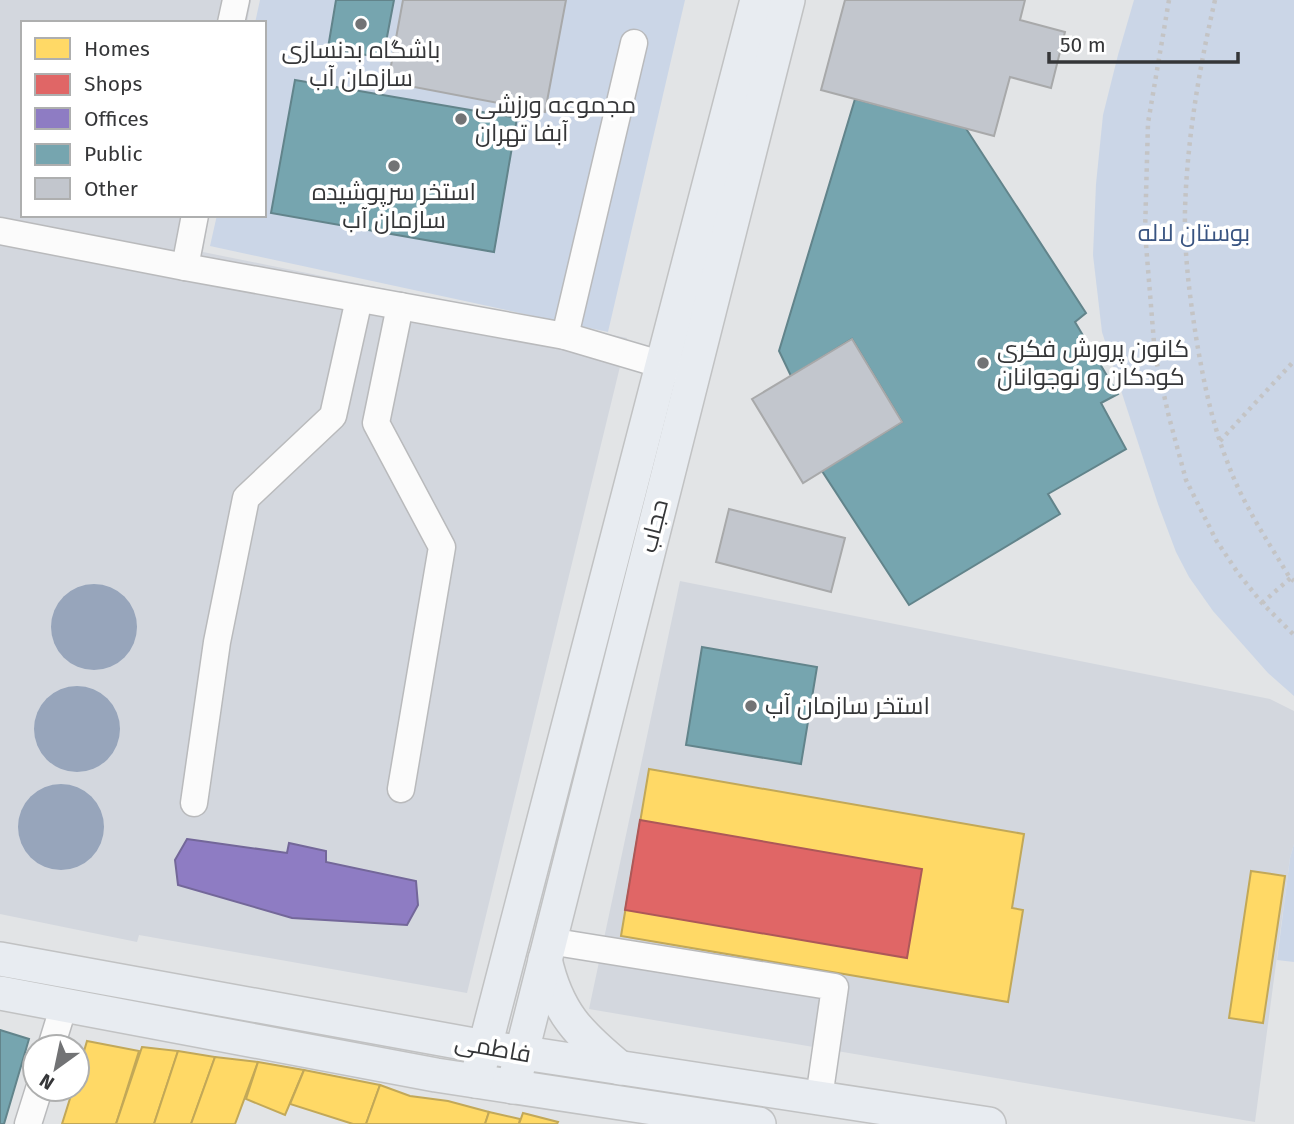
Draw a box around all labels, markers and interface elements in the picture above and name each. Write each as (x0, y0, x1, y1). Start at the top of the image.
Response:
marker: باشگاه بدنسازی سازمان آب (353, 16, 369, 32)
legend (21, 21, 266, 217)
scale bar (1049, 21, 1238, 65)
text: 50 m (1060, 32, 1106, 58)
text: Homes (84, 36, 150, 62)
place label: باشگاه بدنسازی سازمان آب (282, 36, 440, 92)
text: Shops (84, 71, 142, 97)
place label: مجموعه ورزشی آبفا تهران (475, 91, 636, 147)
text: Offices (84, 106, 149, 132)
marker: مجموعه ورزشی آبفا تهران (453, 111, 469, 127)
text: Public (84, 141, 142, 167)
marker: استخر سرپوشیده سازمان آب (386, 158, 402, 174)
text: Other (84, 176, 138, 202)
place label: استخر سرپوشیده سازمان آب (312, 178, 476, 234)
park label: بوستان لاله (1138, 219, 1250, 247)
place label: کانون پرورش فکری کودکان و نوجوانان (997, 335, 1189, 391)
marker: کانون پرورش فکری کودکان و نوجوانان (975, 355, 991, 371)
street label: حجاب (634, 496, 674, 556)
place label: استخر سازمان آب (765, 692, 930, 720)
marker: استخر سازمان آب (743, 698, 759, 714)
street label: فاطمی (453, 1028, 533, 1068)
north arrow (21, 1033, 91, 1103)
text: N (35, 1069, 59, 1095)

